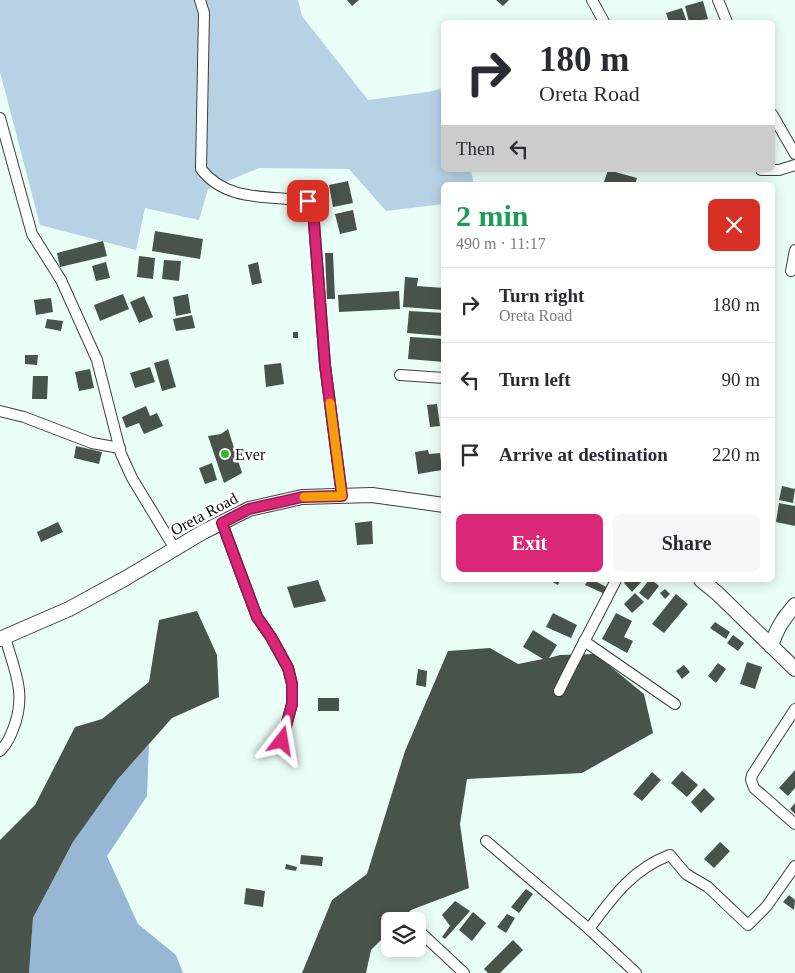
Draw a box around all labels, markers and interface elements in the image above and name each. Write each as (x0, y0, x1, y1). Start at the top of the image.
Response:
icon: right (456, 40, 521, 105)
text: 180 m (539, 40, 629, 79)
text: Oreta Road (539, 81, 640, 106)
icon: left (505, 135, 533, 163)
text: Then (456, 138, 495, 159)
pin (287, 180, 329, 222)
icon: arrive (294, 187, 322, 215)
text: 2 min (456, 199, 529, 232)
button: close (708, 199, 760, 251)
text: 490 m · 11:17 (456, 235, 546, 252)
text: Turn right (499, 285, 584, 306)
icon: right (456, 291, 484, 319)
text: 180 m (712, 294, 760, 315)
text: Oreta Road (499, 307, 572, 324)
icon: left (456, 366, 484, 394)
text: Turn left (499, 369, 571, 390)
text: 90 m (721, 369, 760, 390)
icon: arrive (456, 441, 484, 469)
text: Arrive at destination (499, 444, 668, 465)
text: 220 m (712, 444, 760, 465)
place label: Ever (235, 446, 266, 463)
marker: Ever (219, 448, 231, 460)
street label: Oreta Road (168, 489, 240, 539)
button: Exit (456, 514, 603, 572)
button: Share (613, 514, 760, 572)
position arrow (255, 714, 307, 766)
map controls (381, 912, 426, 957)
button: layers (381, 912, 426, 957)

